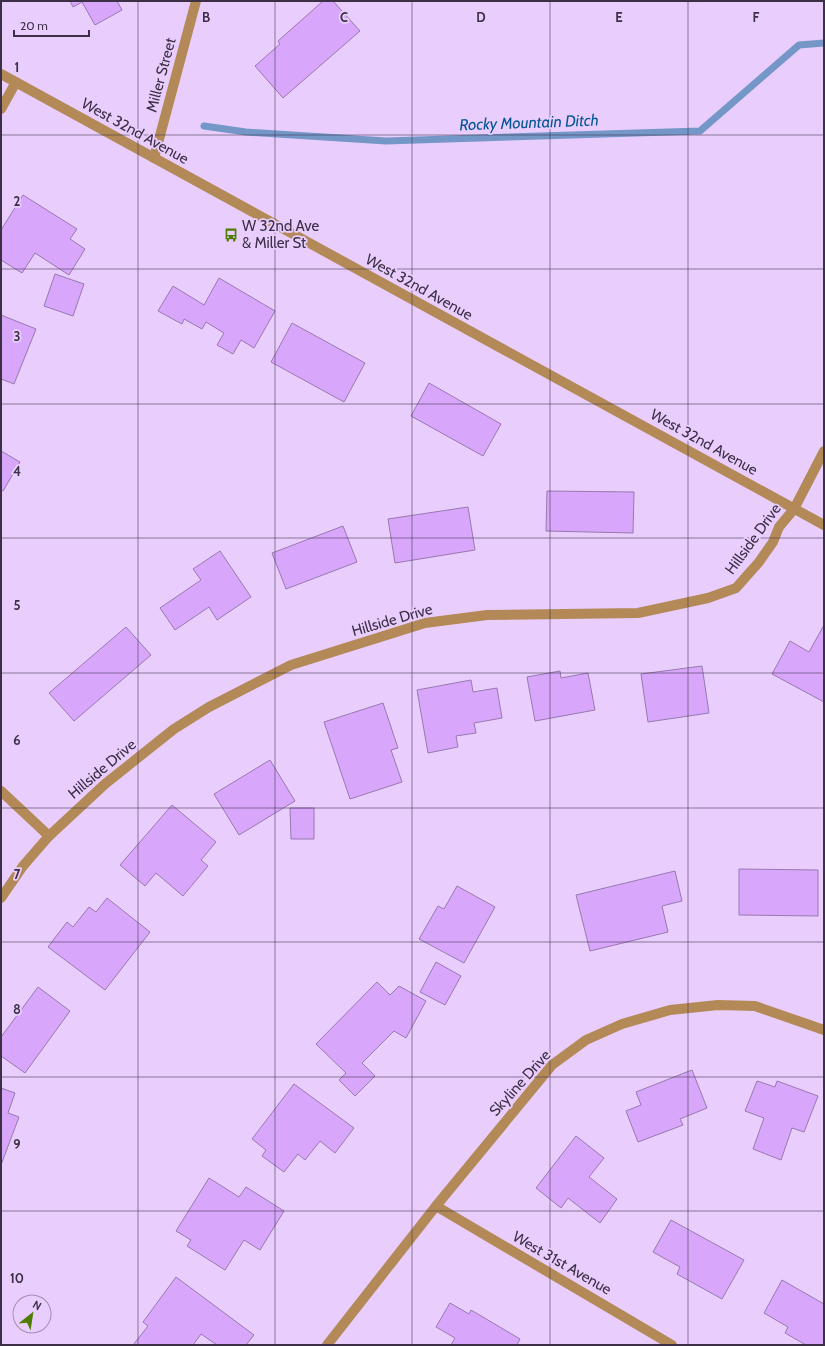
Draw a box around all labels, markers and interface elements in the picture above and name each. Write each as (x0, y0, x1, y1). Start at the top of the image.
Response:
text: B (202, 9, 210, 25)
text: C (340, 9, 348, 25)
text: D (476, 9, 486, 25)
text: E (615, 9, 623, 25)
text: F (753, 9, 760, 25)
scale bar (14, 12, 89, 38)
text: 20 m (20, 18, 48, 33)
street label: Miller Street (142, 36, 180, 114)
text: 1 (15, 59, 19, 75)
street label: West 32nd Avenue (78, 94, 192, 168)
water label: Rocky Mountain Ditch (459, 111, 599, 134)
text: 2 (14, 193, 21, 209)
place label: W 32nd Ave & Miller St (242, 217, 320, 252)
bus stop icon: W 32nd Ave & Miller St (223, 227, 239, 243)
street label: West 32nd Avenue (362, 250, 476, 324)
text: 3 (13, 328, 21, 344)
street label: West 32nd Avenue (647, 405, 761, 479)
text: 4 (13, 463, 21, 479)
street label: Hillside Drive (721, 500, 785, 578)
text: 5 (14, 597, 21, 613)
street label: Hillside Drive (350, 600, 435, 640)
text: 6 (13, 732, 21, 748)
street label: Hillside Drive (64, 735, 140, 803)
text: 7 (14, 866, 21, 882)
text: 8 (13, 1001, 21, 1017)
street label: Skyline Drive (486, 1046, 555, 1120)
text: 9 (13, 1136, 21, 1152)
street label: West 31st Avenue (509, 1227, 615, 1299)
text: 10 (10, 1270, 24, 1286)
north arrow (12, 1294, 52, 1334)
text: N (30, 1297, 44, 1313)

